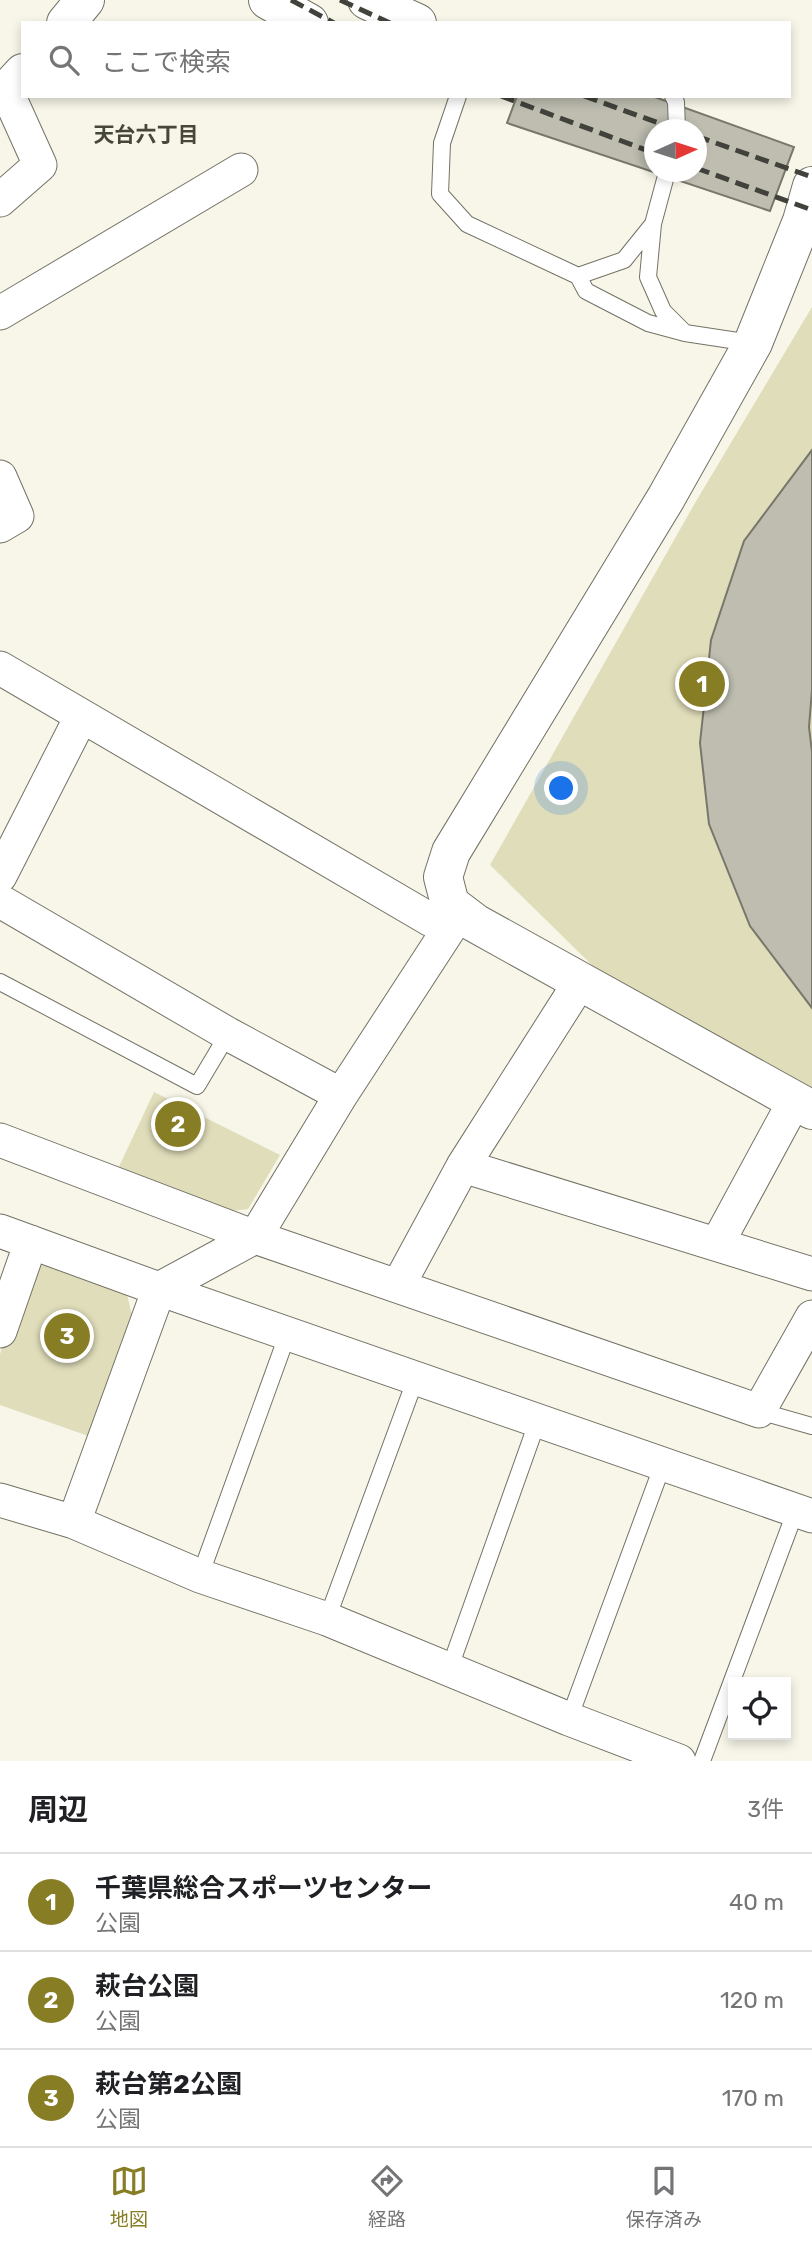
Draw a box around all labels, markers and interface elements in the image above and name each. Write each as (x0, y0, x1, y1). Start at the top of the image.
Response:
search box (21, 21, 791, 98)
icon: search (45, 41, 83, 79)
text: ここで検索 (101, 47, 231, 78)
north arrow (644, 119, 707, 182)
district label: 天台六丁目 (94, 122, 199, 147)
pin: 1 (679, 658, 725, 710)
your location (544, 771, 578, 805)
pin: 2 (155, 1098, 201, 1150)
pin: 3 (44, 1310, 90, 1362)
map controls (728, 1677, 791, 1740)
button: locate (728, 1677, 791, 1740)
text: 周辺 (28, 1792, 88, 1828)
text: 3件 (747, 1795, 784, 1823)
text: 千葉県総合スポーツセンター (95, 1873, 432, 1904)
text: 1 (45, 1888, 57, 1916)
text: 40 m (729, 1888, 784, 1916)
text: 公園 (95, 1909, 141, 1937)
text: 萩台公園 (95, 1971, 199, 2002)
text: 2 (44, 1986, 58, 2014)
text: 120 m (720, 1986, 784, 2014)
text: 公園 (95, 2007, 141, 2035)
text: 萩台第2公園 (95, 2069, 242, 2100)
text: 3 (43, 2084, 59, 2112)
text: 170 m (722, 2084, 784, 2112)
text: 公園 (95, 2105, 141, 2133)
tab: 地図 (110, 2162, 148, 2231)
tab: 経路 (368, 2162, 406, 2231)
tab: 保存済み (626, 2162, 702, 2231)

